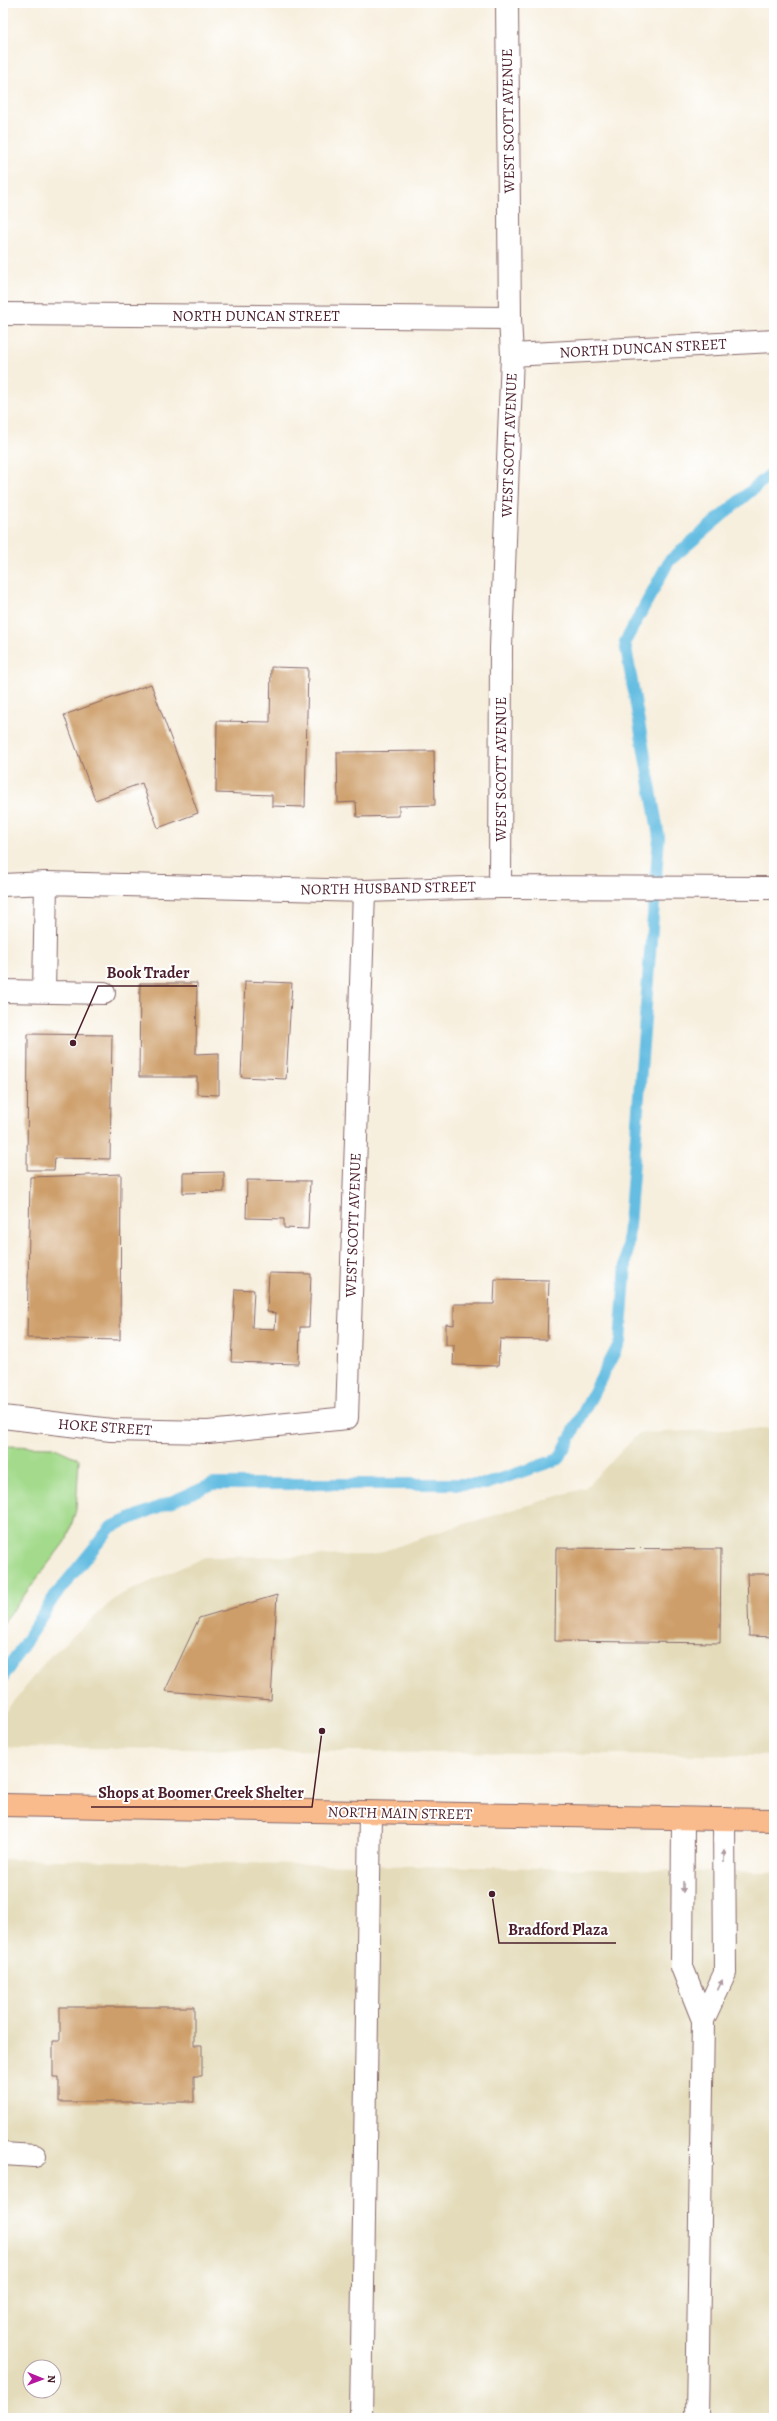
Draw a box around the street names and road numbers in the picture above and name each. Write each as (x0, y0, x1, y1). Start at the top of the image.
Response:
street label: WEST SCOTT AVENUE (497, 48, 519, 195)
street label: NORTH DUNCAN STREET (172, 306, 341, 326)
street label: NORTH DUNCAN STREET (559, 334, 728, 362)
street label: WEST SCOTT AVENUE (496, 372, 522, 519)
street label: WEST SCOTT AVENUE (491, 697, 511, 842)
street label: NORTH HUSBAND STREET (300, 876, 477, 900)
street label: WEST SCOTT AVENUE (340, 1152, 366, 1299)
street label: HOKE STREET (57, 1414, 153, 1440)
street label: NORTH MAIN STREET (328, 1802, 473, 1824)

